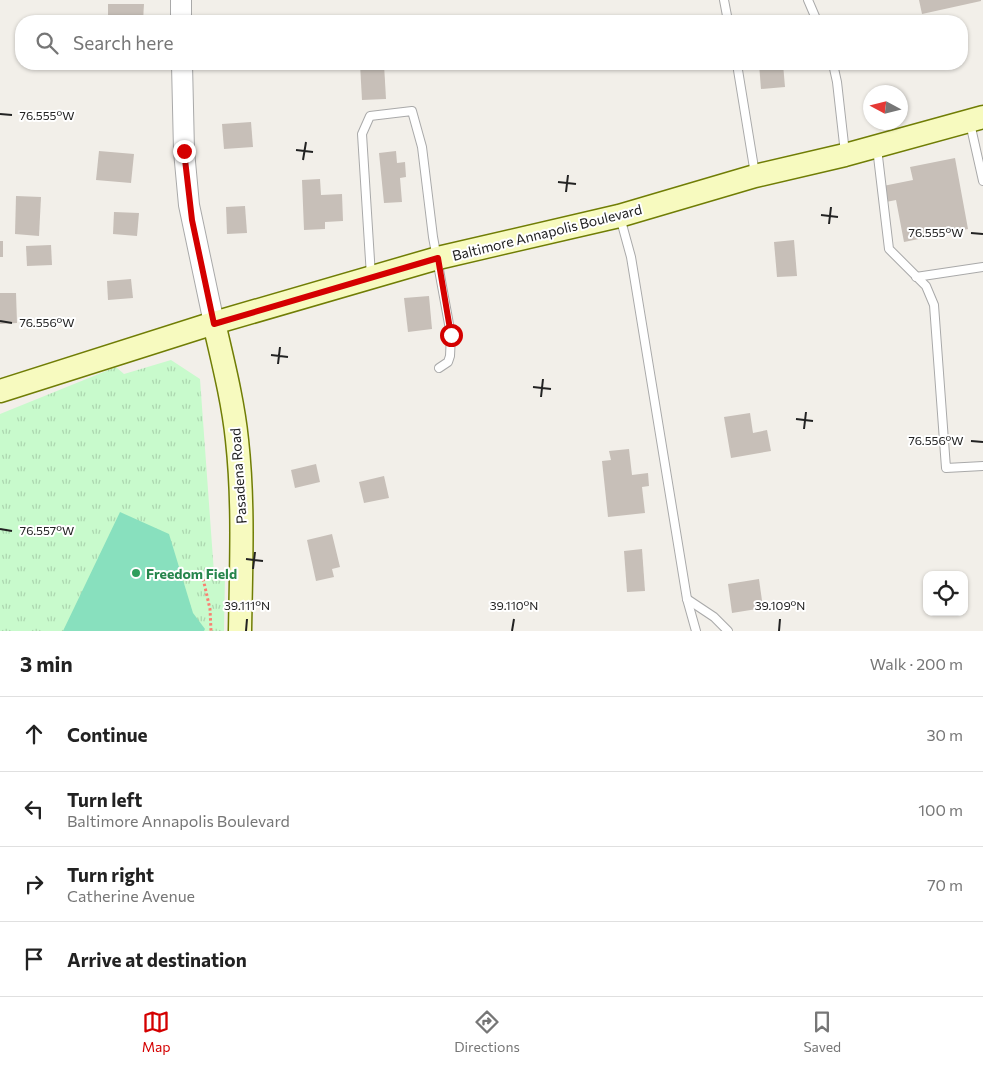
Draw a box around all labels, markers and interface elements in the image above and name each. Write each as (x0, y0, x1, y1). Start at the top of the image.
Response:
search box (15, 15, 968, 70)
icon: search (33, 29, 61, 57)
text: Search here (73, 31, 173, 54)
north arrow (863, 85, 908, 130)
text: 76.555°W (20, 108, 74, 122)
route end (173, 140, 196, 163)
street label: Baltimore Annapolis Boulevard (450, 200, 644, 264)
text: 76.555°W (909, 225, 963, 239)
text: 76.556°W (19, 315, 75, 329)
route start (440, 324, 463, 347)
street label: Pasadena Road (226, 428, 250, 524)
text: 76.556°W (908, 433, 964, 447)
text: 76.557°W (20, 523, 74, 537)
place label: Freedom Field (146, 565, 237, 582)
marker: Freedom Field (130, 567, 142, 579)
map controls (923, 571, 968, 616)
button: locate (923, 571, 968, 616)
text: 39.111°N (224, 598, 270, 612)
text: 39.110°N (490, 598, 538, 612)
text: 39.109°N (755, 598, 805, 612)
text: 3 min (20, 651, 73, 676)
text: Walk · 200 m (870, 654, 963, 673)
icon: ahead (20, 720, 48, 748)
text: Continue (67, 723, 147, 746)
text: 30 m (926, 725, 963, 744)
text: Turn left (67, 788, 142, 811)
icon: left (20, 795, 48, 823)
text: 100 m (918, 800, 963, 819)
text: Baltimore Annapolis Boulevard (67, 811, 290, 830)
text: Turn right (67, 863, 154, 886)
icon: right (20, 870, 48, 898)
text: 70 m (927, 875, 963, 894)
text: Catherine Avenue (67, 886, 195, 905)
icon: arrive (20, 945, 48, 973)
text: Arrive at destination (67, 948, 247, 971)
tab: Map (142, 1008, 171, 1055)
tab: Directions (454, 1008, 520, 1055)
tab: Saved (803, 1008, 841, 1055)

